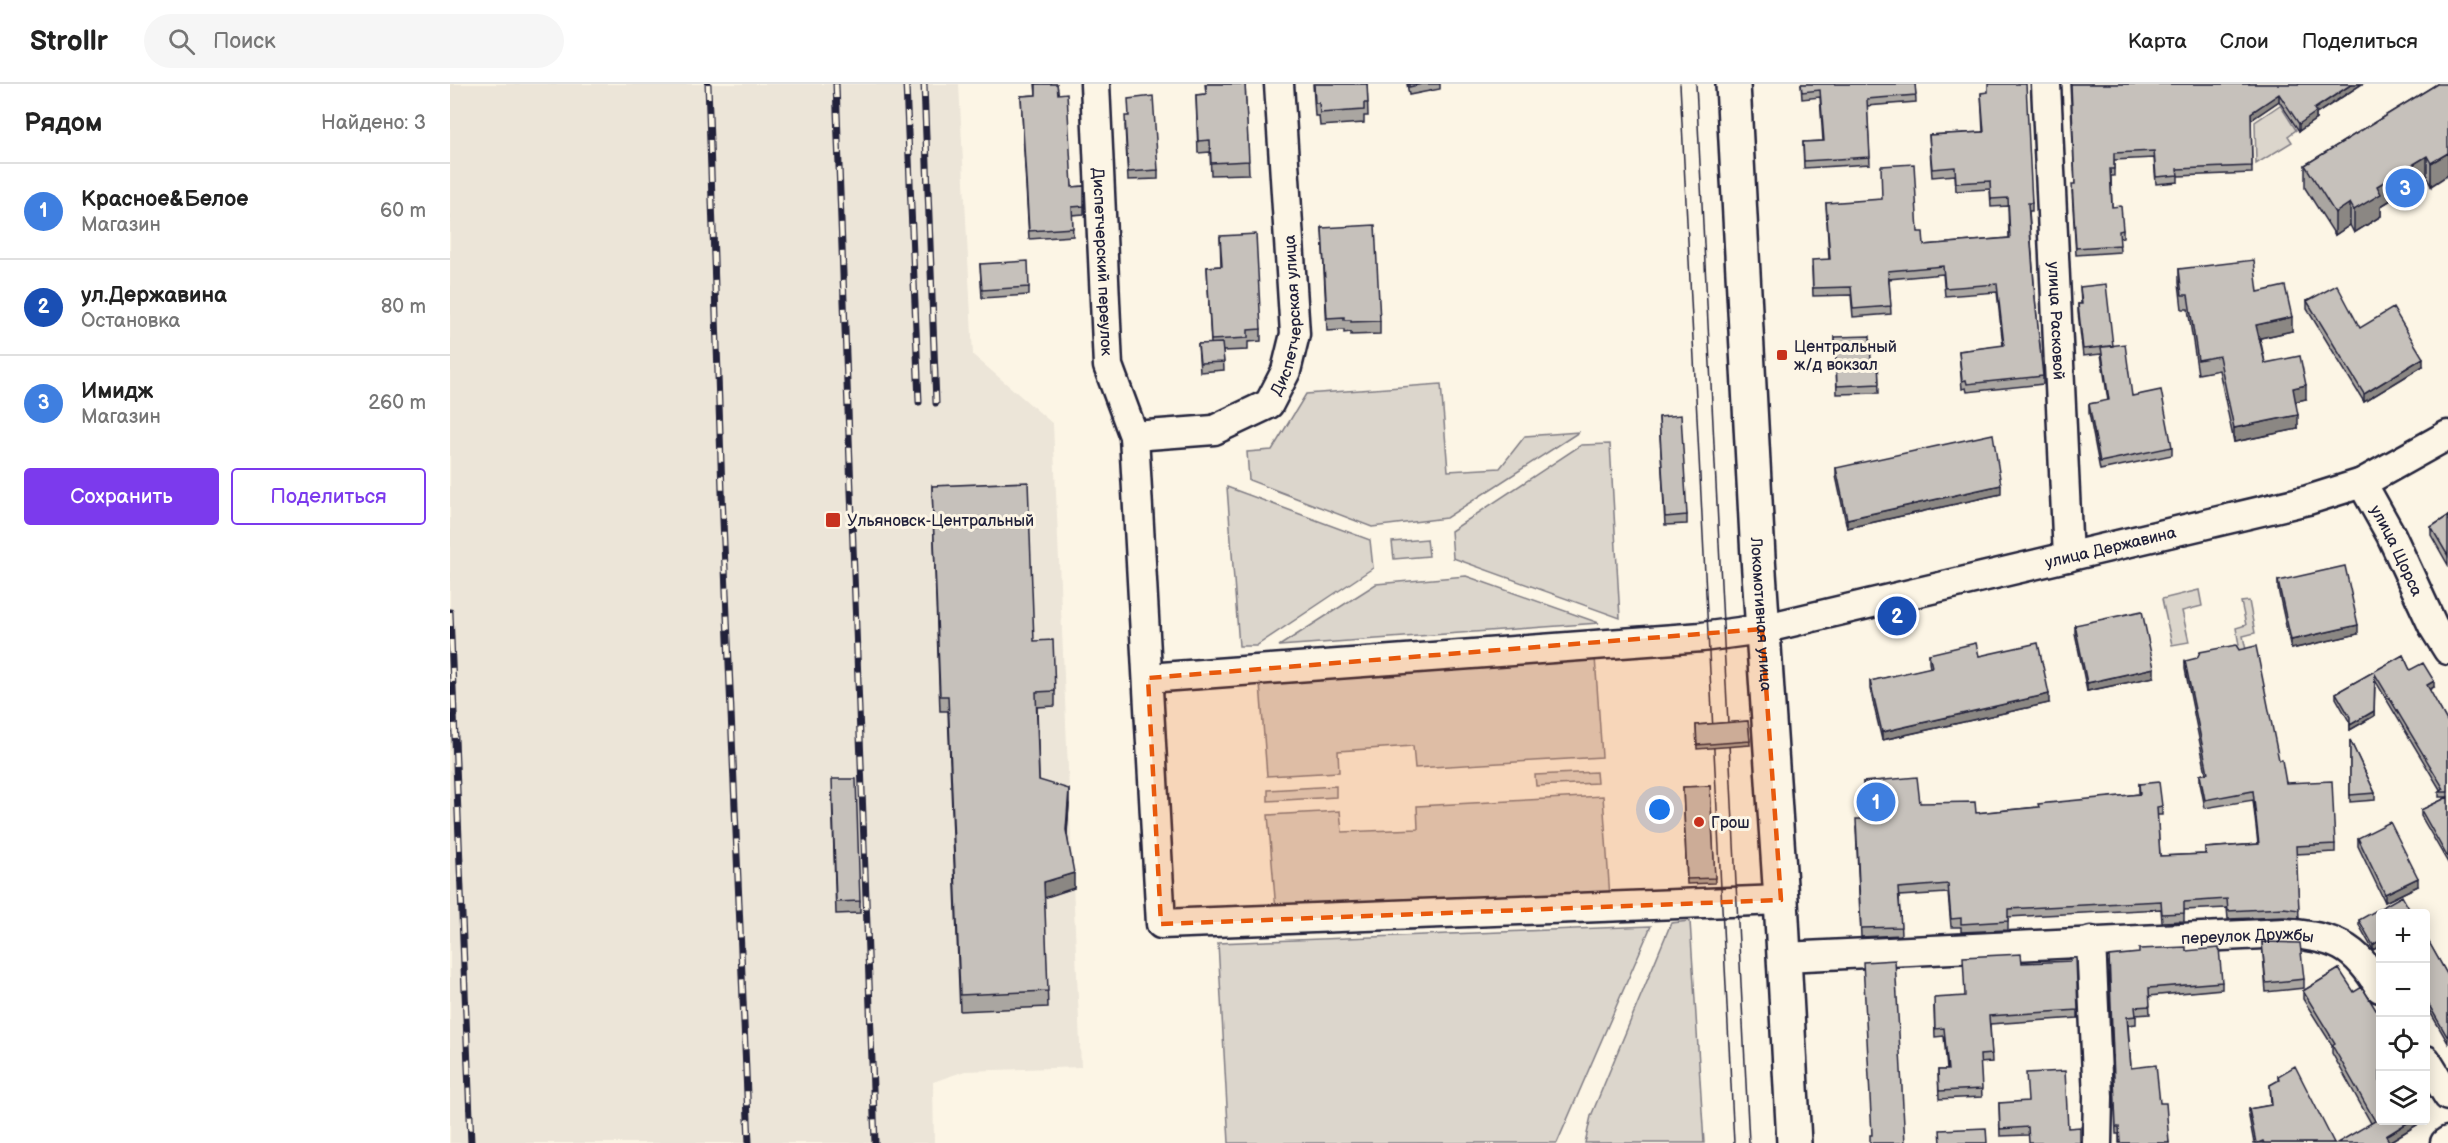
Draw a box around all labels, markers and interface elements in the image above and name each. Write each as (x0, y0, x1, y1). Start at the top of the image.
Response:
search box (144, 14, 564, 68)
text: Strollr (30, 25, 108, 58)
icon: search (165, 25, 198, 58)
text: Поиск (213, 28, 276, 55)
text: Карта (2128, 29, 2187, 54)
text: Слои (2220, 29, 2269, 54)
text: Поделиться (2302, 29, 2418, 54)
text: Рядом (24, 108, 102, 139)
text: Найдено: 3 (321, 111, 426, 135)
pin: 3 (2386, 166, 2424, 210)
street label: Диспетчерский переулок (1088, 167, 1116, 357)
text: Красное&Белое (81, 186, 248, 213)
text: 1 (39, 199, 48, 223)
text: 60 m (380, 199, 426, 223)
text: Магазин (81, 213, 161, 237)
street label: Диспетчерская улица (1267, 234, 1306, 399)
street label: улица Расковой (2043, 261, 2068, 380)
text: ул.Державина (81, 282, 227, 309)
text: 2 (38, 295, 49, 319)
text: 80 m (381, 295, 426, 319)
text: Остановка (81, 309, 180, 333)
place label: Центральный ж/д вокзал (1794, 338, 1897, 375)
marker: Центральный ж/д вокзал (1775, 348, 1789, 362)
text: Имидж (81, 378, 153, 405)
text: 3 (38, 391, 49, 415)
text: 260 m (368, 391, 426, 415)
text: Магазин (81, 405, 161, 429)
button: Сохранить (24, 468, 219, 525)
button: Поделиться (231, 468, 426, 525)
street label: улица Щорса (2365, 502, 2426, 600)
marker: Ульяновск-Центральный (824, 511, 842, 529)
place label: Ульяновск-Центральный (847, 512, 1034, 531)
street label: улица Державина (2043, 523, 2179, 573)
street label: Локомотивная улица (1746, 536, 1775, 693)
pin: 2 (1878, 594, 1916, 638)
pin: 1 (1856, 780, 1896, 824)
your location (1645, 795, 1674, 824)
place label: Грош (1711, 814, 1750, 833)
marker: Грош (1692, 815, 1706, 829)
map controls (2376, 909, 2430, 1125)
button: + (2376, 909, 2430, 963)
street label: переулок Дружбы (2181, 925, 2315, 949)
button: − (2376, 963, 2430, 1017)
button: locate (2376, 1017, 2430, 1071)
button: layers (2376, 1071, 2430, 1125)

